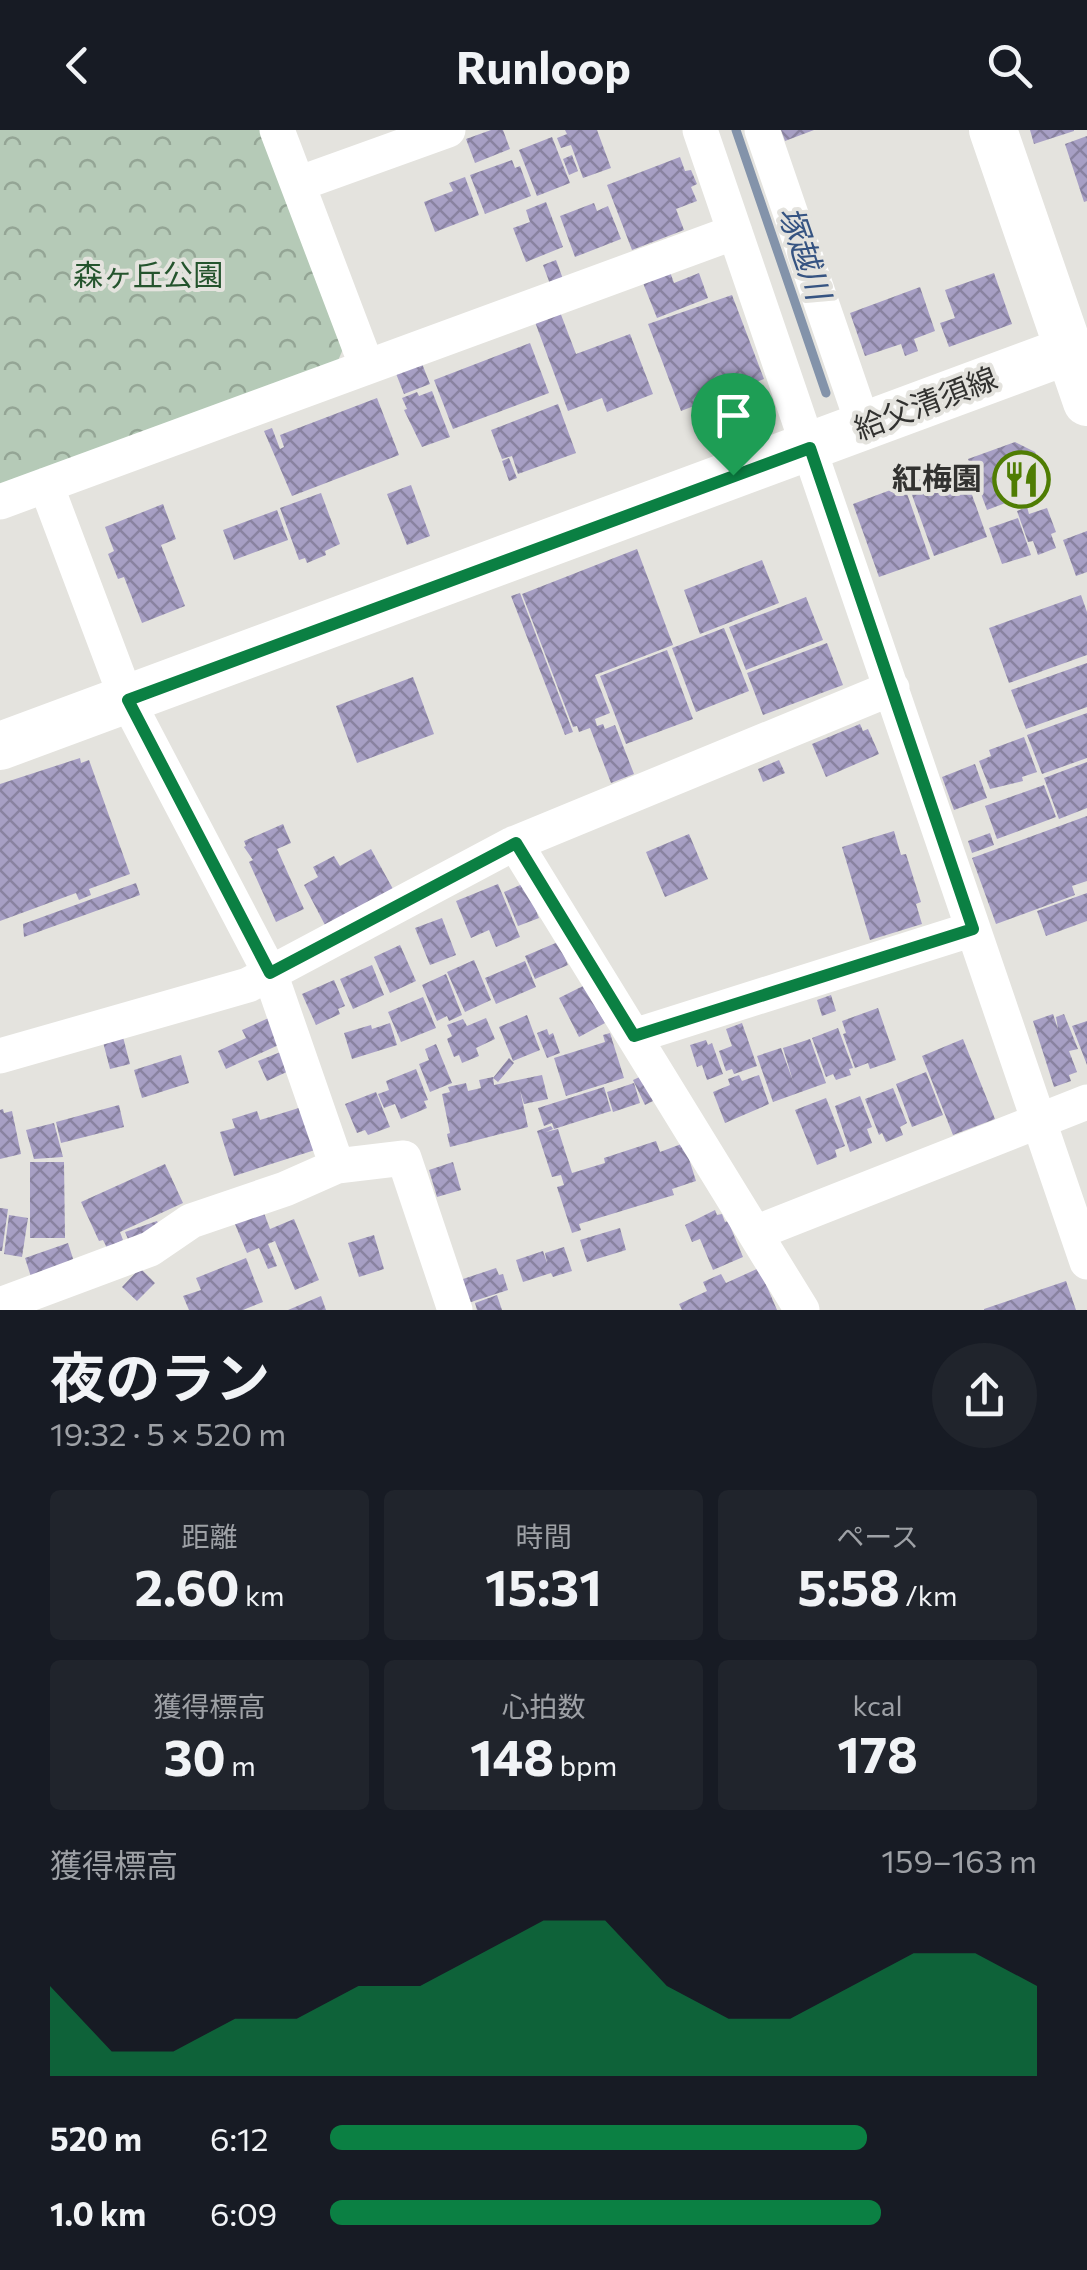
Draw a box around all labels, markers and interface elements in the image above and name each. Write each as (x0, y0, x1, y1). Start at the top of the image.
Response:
icon: back (50, 38, 105, 93)
text: Runloop (456, 38, 631, 93)
icon: search (982, 38, 1037, 93)
water label: 塚越川 (771, 200, 841, 307)
park label: 森ヶ丘公園 (73, 255, 223, 292)
street label: 給父清須線 (848, 358, 1002, 446)
pin (691, 373, 776, 476)
icon: arrive (706, 388, 761, 443)
restaurant icon: 紅梅園 (991, 449, 1051, 509)
place label: 紅梅園 (892, 458, 982, 495)
text: 夜のラン (50, 1342, 270, 1409)
button: share (932, 1343, 1037, 1448)
text: 19:32 · 5 × 520 m (50, 1413, 286, 1453)
text: 距離 (181, 1519, 238, 1553)
text: 時間 (515, 1519, 572, 1553)
text: ペース (836, 1519, 919, 1553)
text: 2.60 (134, 1555, 240, 1616)
text: 15:31 (485, 1555, 602, 1616)
text: 5:58 (798, 1555, 900, 1616)
text: km (240, 1578, 285, 1612)
text: /km (900, 1578, 957, 1612)
text: kcal (852, 1688, 903, 1722)
text: 獲得標高 (153, 1689, 266, 1723)
text: 心拍数 (501, 1689, 586, 1723)
text: 178 (837, 1722, 918, 1783)
text: 30 (163, 1725, 226, 1786)
text: 148 (470, 1725, 554, 1786)
text: m (226, 1748, 256, 1782)
text: bpm (554, 1748, 617, 1782)
text: 159–163 m (881, 1840, 1037, 1880)
text: 獲得標高 (50, 1844, 178, 1884)
text: 520 m (50, 2118, 142, 2158)
text: 6:12 (210, 2118, 268, 2158)
text: 1.0 km (50, 2193, 146, 2233)
text: 6:09 (210, 2193, 277, 2233)

